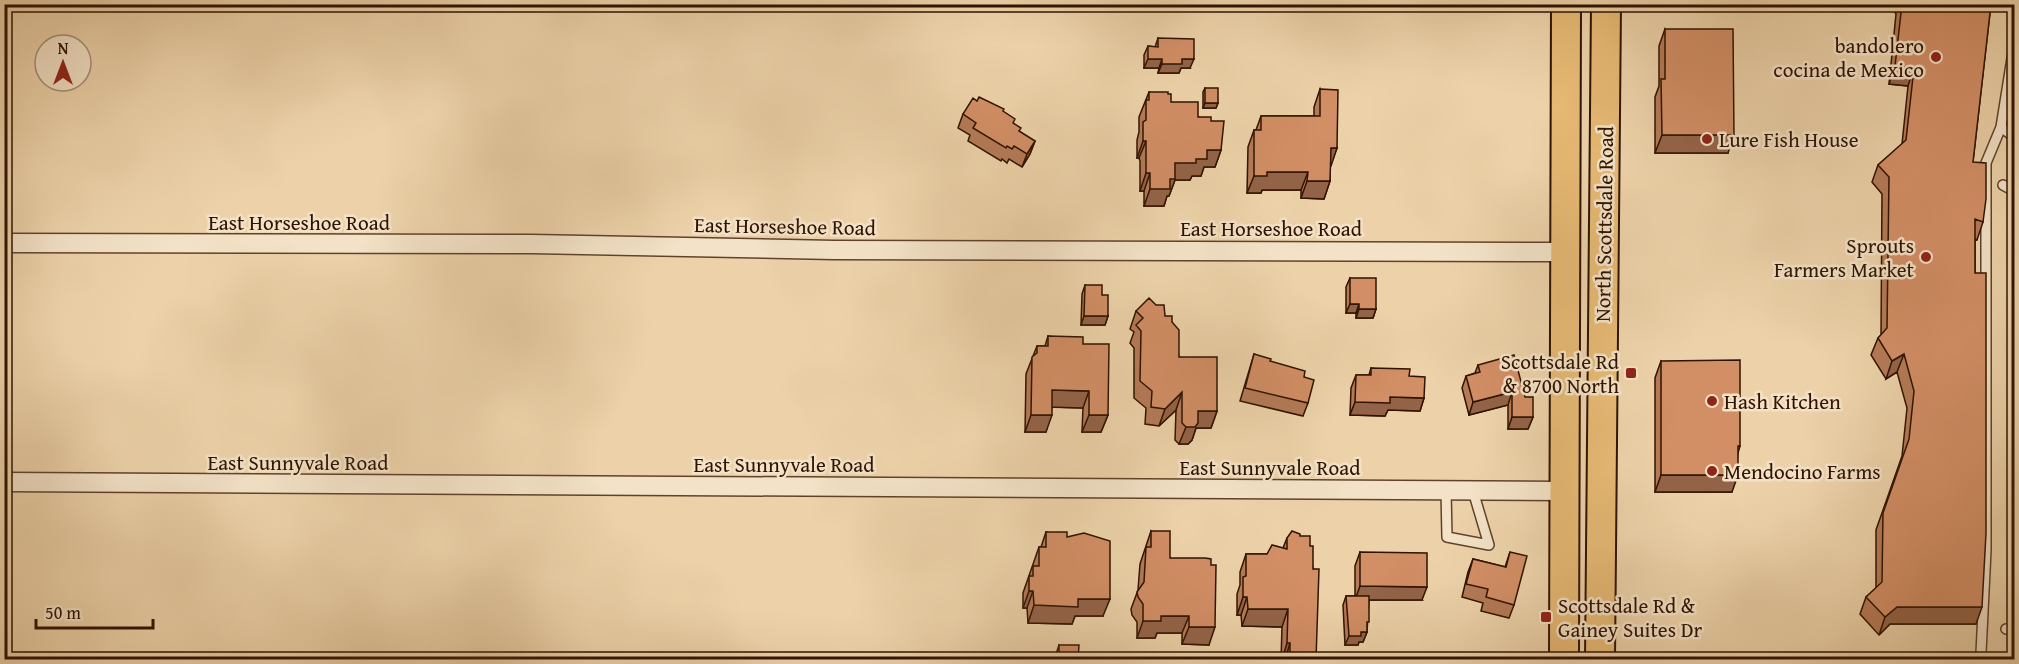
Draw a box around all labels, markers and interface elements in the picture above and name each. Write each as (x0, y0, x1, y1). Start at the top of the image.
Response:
place label: bandolero cocina de Mexico (1773, 30, 1924, 85)
north arrow (33, 33, 93, 93)
text: N (58, 36, 69, 60)
marker: bandolero cocina de Mexico (1929, 50, 1943, 64)
place label: Lure Fish House (1719, 124, 1859, 155)
street label: North Scottsdale Road (1587, 125, 1621, 322)
marker: Lure Fish House (1700, 132, 1714, 146)
street label: East Horseshoe Road (208, 207, 391, 238)
street label: East Horseshoe Road (694, 209, 877, 243)
street label: East Horseshoe Road (1180, 213, 1363, 244)
place label: Sprouts Farmers Market (1774, 230, 1915, 285)
marker: Sprouts Farmers Market (1919, 250, 1933, 264)
place label: Scottsdale Rd & 8700 North (1501, 346, 1620, 401)
marker: Scottsdale Rd & 8700 North (1624, 366, 1638, 380)
place label: Hash Kitchen (1724, 386, 1841, 417)
marker: Hash Kitchen (1705, 394, 1719, 408)
street label: East Sunnyvale Road (208, 447, 389, 478)
street label: East Sunnyvale Road (694, 449, 875, 480)
street label: East Sunnyvale Road (1180, 452, 1361, 483)
place label: Mendocino Farms (1724, 456, 1881, 487)
marker: Mendocino Farms (1705, 464, 1719, 478)
place label: Scottsdale Rd & Gainey Suites Dr (1558, 590, 1702, 645)
scale bar (36, 592, 153, 630)
text: 50 m (45, 599, 81, 626)
marker: Scottsdale Rd & Gainey Suites Dr (1539, 610, 1553, 624)

